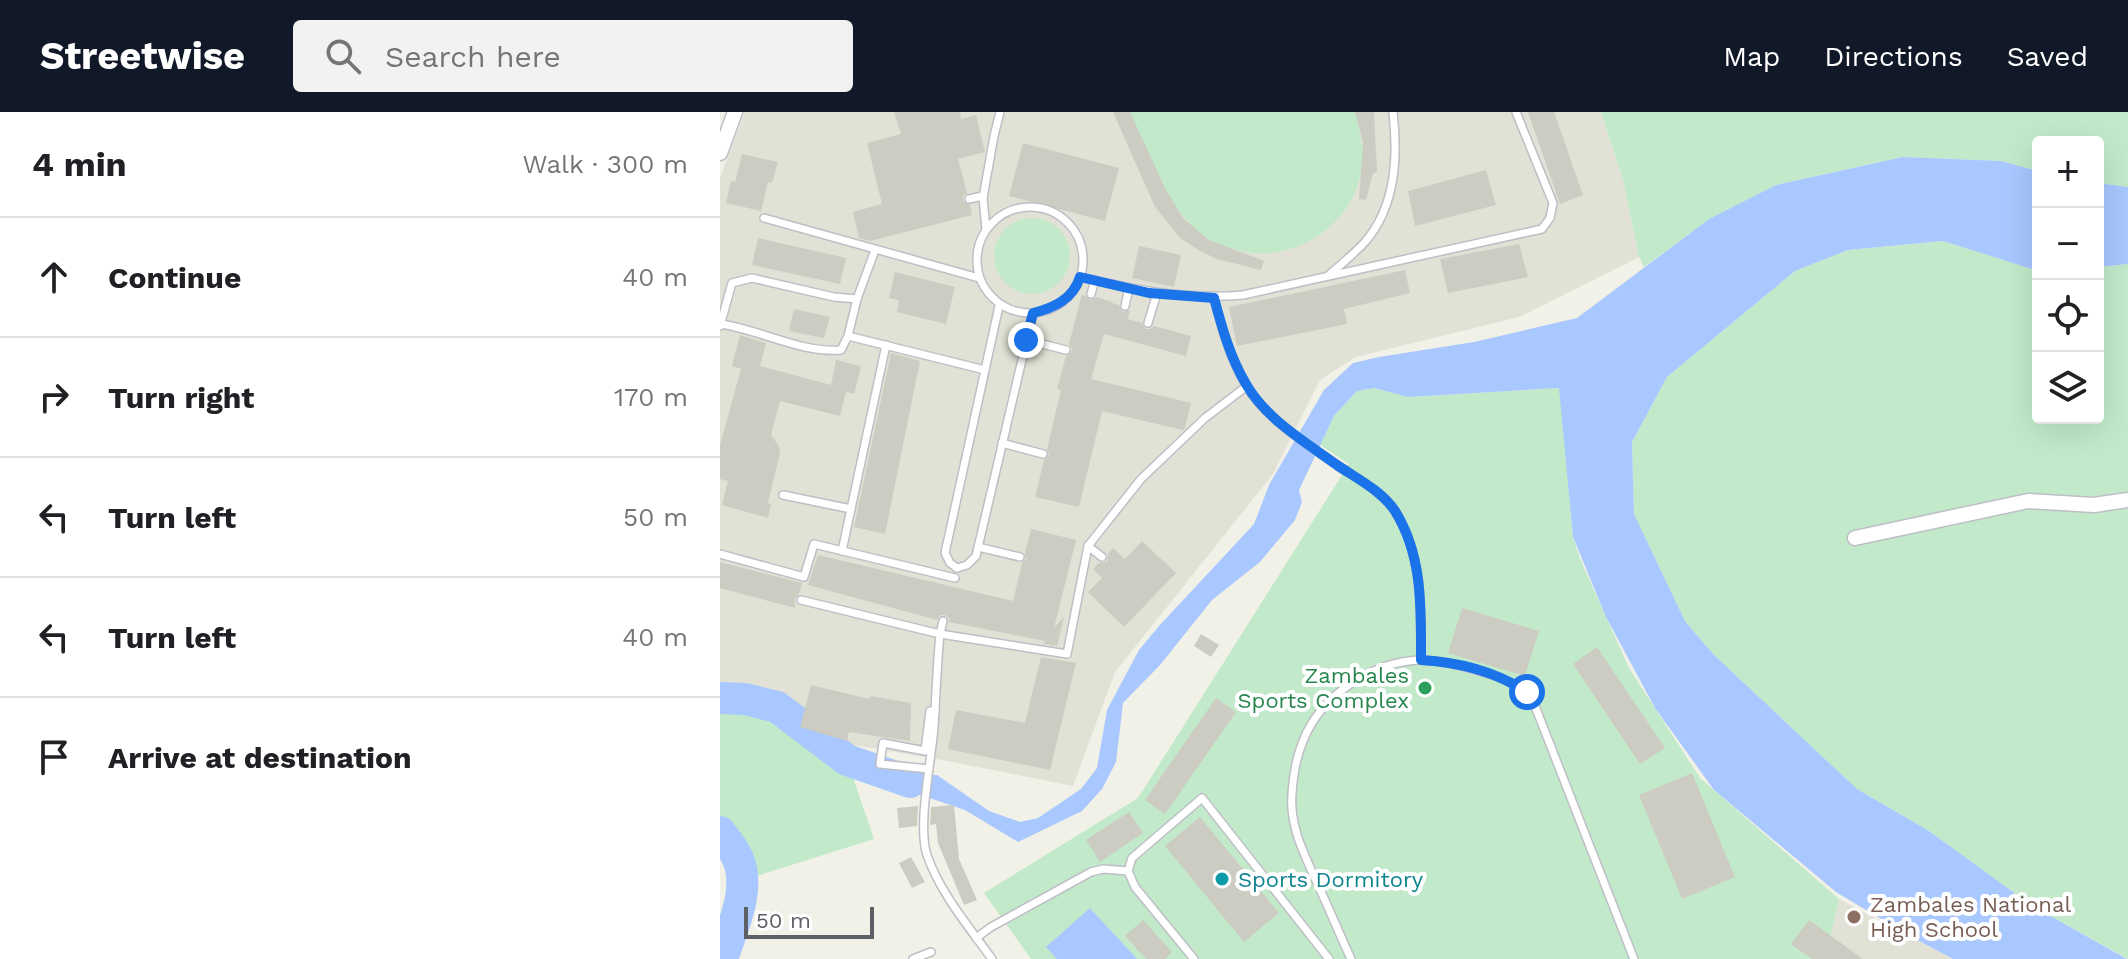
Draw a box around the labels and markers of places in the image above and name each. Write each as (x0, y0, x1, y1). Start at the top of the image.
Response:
place label: Zambales Sports Complex (1238, 663, 1409, 713)
marker: Zambales Sports Complex (1416, 679, 1434, 697)
place label: Sports Dormitory (1238, 867, 1424, 892)
marker: Sports Dormitory (1213, 870, 1231, 888)
place label: Zambales National High School (1870, 892, 2071, 942)
marker: Zambales National High School (1845, 908, 1863, 926)

